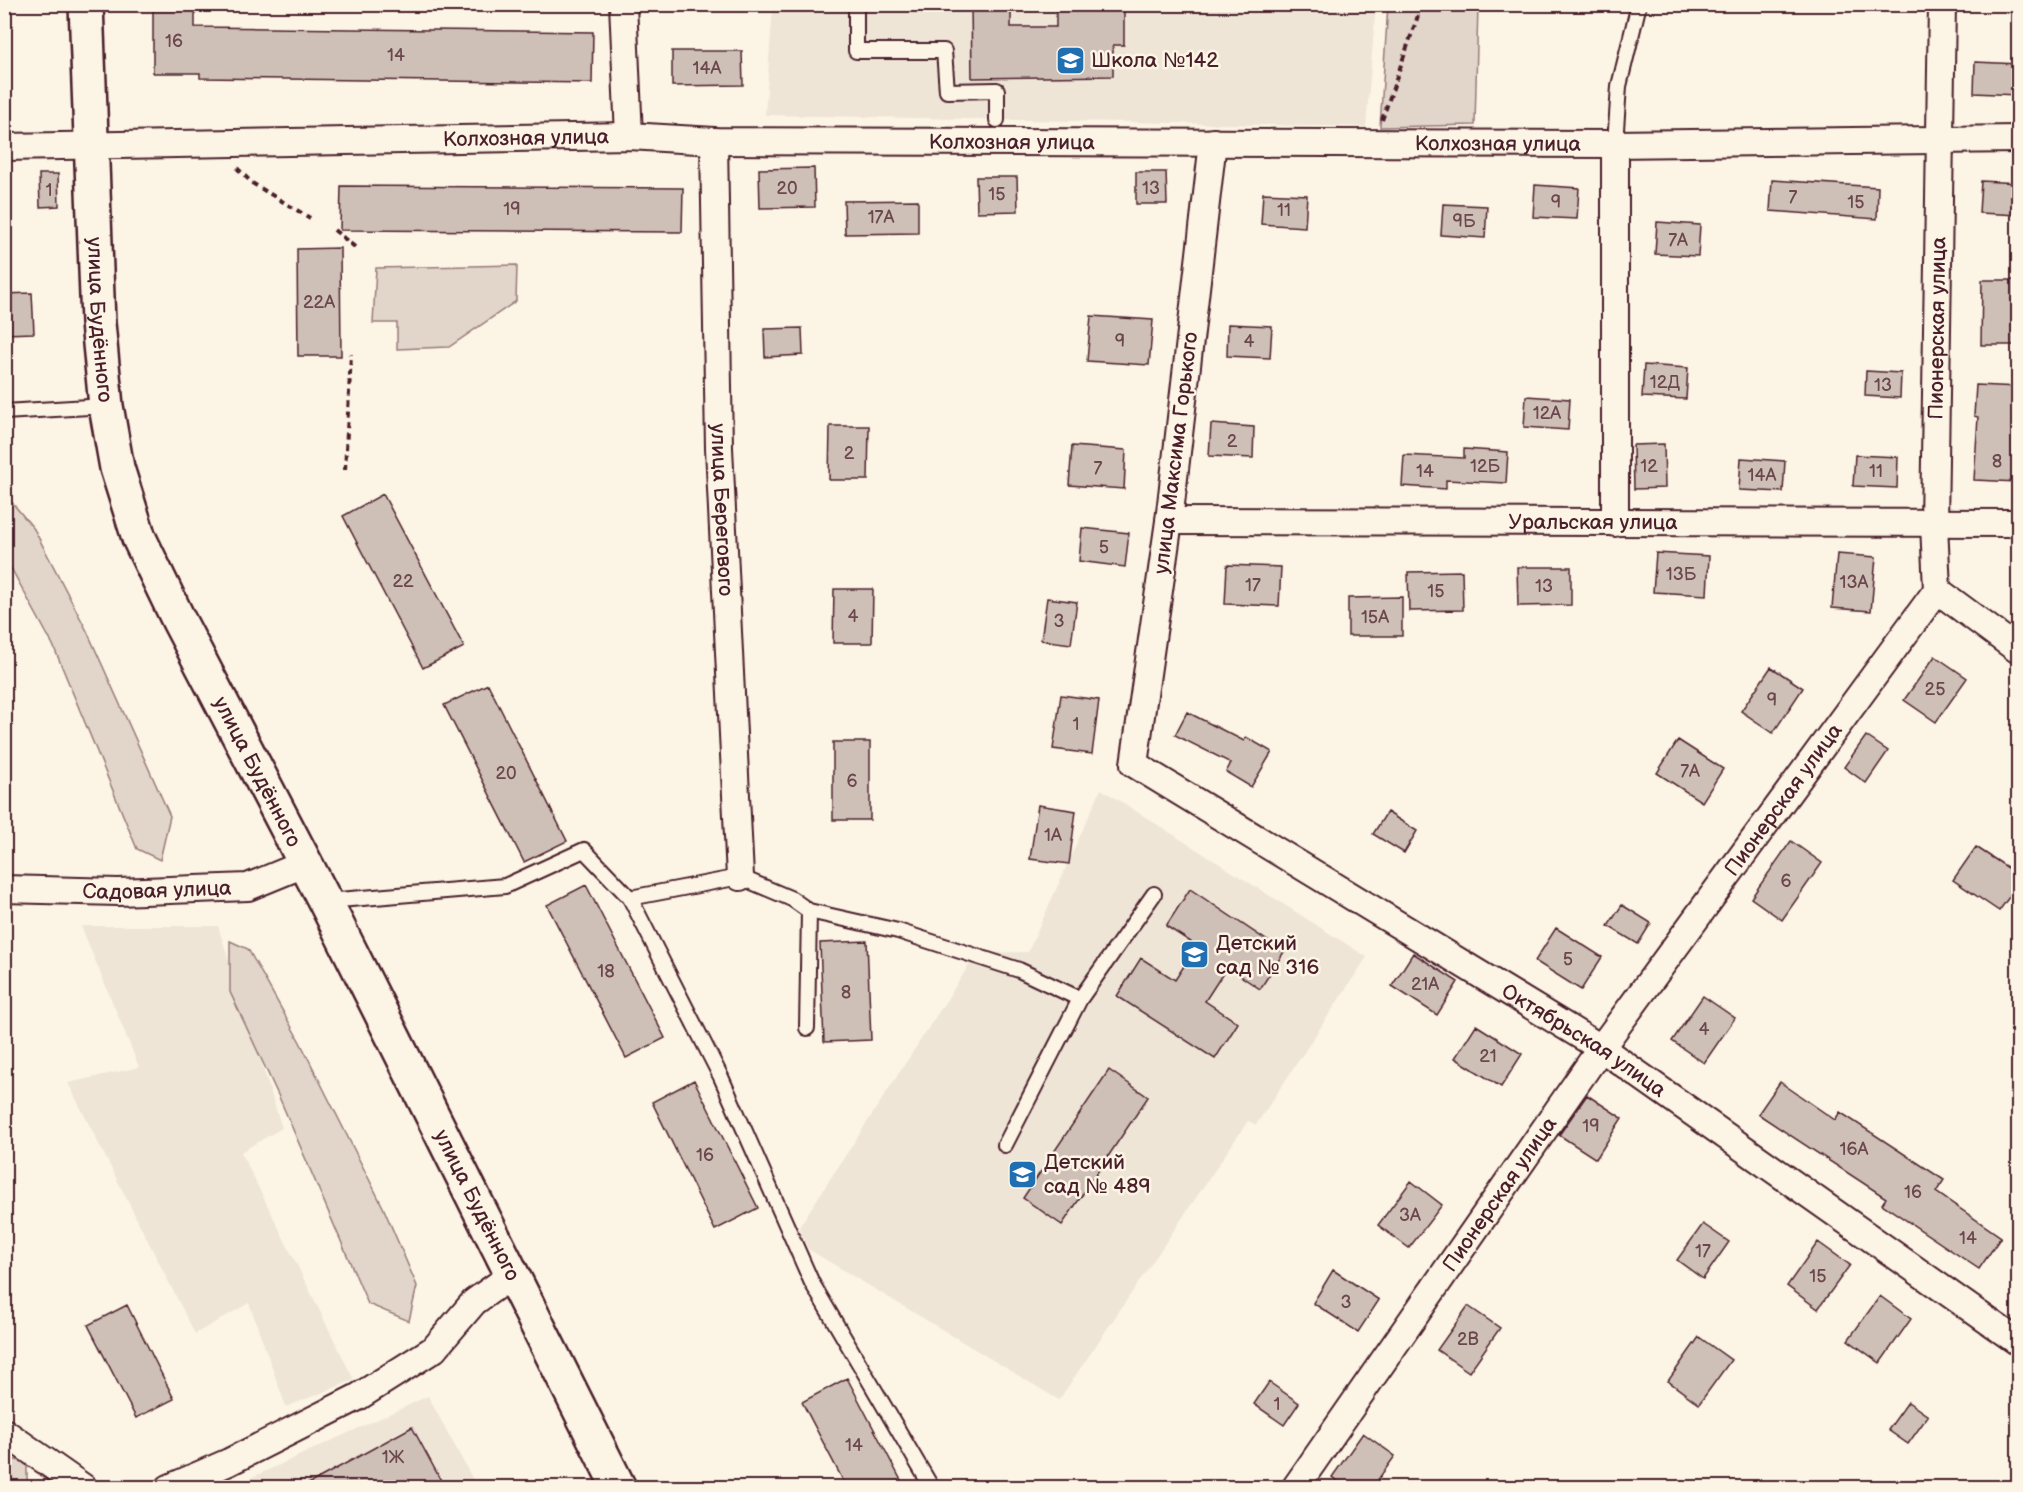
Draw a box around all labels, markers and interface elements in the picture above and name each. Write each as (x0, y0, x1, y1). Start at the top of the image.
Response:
house number: 16 (165, 31, 183, 52)
school or university icon: Школа №142 (1054, 44, 1086, 76)
house number: 14 (387, 45, 405, 66)
place label: Школа №142 (1091, 48, 1219, 73)
house number: 14А (693, 58, 722, 79)
street label: Колхозная улица (443, 124, 610, 152)
street label: Колхозная улица (929, 129, 1095, 155)
street label: Колхозная улица (1415, 131, 1581, 156)
house number: 20 (776, 178, 798, 199)
house number: 13 (1142, 178, 1160, 199)
house number: 1 (46, 180, 52, 201)
house number: 15 (988, 184, 1006, 205)
house number: 7 (1789, 187, 1798, 208)
house number: 9 (1551, 192, 1561, 213)
house number: 15 (1847, 192, 1865, 213)
house number: 19 (503, 199, 521, 220)
house number: 11 (1277, 200, 1291, 221)
house number: 17А (868, 207, 894, 228)
house number: 9Б (1453, 211, 1476, 232)
house number: 7А (1668, 230, 1688, 251)
street label: улица Будённого (82, 236, 118, 404)
street label: Пионерская улица (1923, 236, 1951, 420)
house number: 22А (303, 292, 335, 313)
street label: улица Максима Горького (1149, 330, 1203, 575)
house number: 9 (1115, 331, 1125, 352)
house number: 4 (1244, 331, 1255, 352)
house number: 12Д (1650, 372, 1680, 393)
house number: 13 (1874, 375, 1892, 396)
house number: 12А (1533, 403, 1561, 424)
street label: улица Берегового (706, 423, 739, 597)
house number: 2 (1227, 431, 1238, 452)
house number: 2 (844, 443, 855, 464)
house number: 8 (1992, 451, 2002, 472)
house number: 12Б (1470, 456, 1501, 477)
house number: 12 (1640, 456, 1658, 477)
house number: 7 (1094, 458, 1103, 479)
house number: 14 (1416, 461, 1434, 482)
house number: 11 (1869, 461, 1883, 482)
house number: 14А (1748, 465, 1777, 486)
street label: Уральская улица (1508, 509, 1678, 535)
house number: 5 (1099, 537, 1109, 558)
house number: 13Б (1666, 564, 1697, 585)
house number: 22 (392, 571, 414, 592)
house number: 13А (1840, 572, 1869, 593)
house number: 17 (1245, 575, 1261, 596)
house number: 13 (1535, 576, 1553, 597)
house number: 15 (1427, 581, 1445, 602)
house number: 4 (848, 606, 859, 627)
house number: 15А (1361, 607, 1389, 628)
house number: 3 (1053, 611, 1065, 632)
house number: 25 (1925, 679, 1945, 700)
house number: 9 (1767, 690, 1777, 711)
street label: улица Будённого (208, 692, 307, 851)
house number: 1 (1073, 714, 1079, 735)
street label: Пионерская улица (1719, 718, 1848, 881)
house number: 7А (1680, 761, 1700, 782)
house number: 20 (495, 763, 517, 784)
house number: 6 (847, 771, 858, 792)
house number: 1А (1044, 825, 1062, 846)
house number: 6 (1781, 871, 1792, 892)
street label: Садовая улица (82, 875, 233, 905)
place label: Детский сад № 316 (1216, 931, 1319, 980)
school or university icon: Детский сад № 316 (1179, 939, 1211, 971)
house number: 5 (1563, 949, 1573, 970)
house number: 18 (597, 961, 615, 982)
house number: 21А (1411, 974, 1439, 995)
street label: Октябрьская улица (1497, 978, 1671, 1103)
house number: 8 (841, 982, 851, 1003)
house number: 4 (1699, 1019, 1710, 1040)
house number: 21 (1479, 1046, 1497, 1067)
street label: Пионерская улица (1437, 1111, 1562, 1276)
house number: 19 (1582, 1116, 1600, 1137)
street label: улица Будённого (429, 1125, 526, 1285)
house number: 16А (1840, 1139, 1869, 1160)
house number: 16 (696, 1145, 714, 1166)
place label: Детский сад № 489 (1044, 1150, 1151, 1199)
school or university icon: Детский сад № 489 (1007, 1158, 1039, 1190)
house number: 16 (1904, 1182, 1922, 1203)
house number: 3А (1399, 1205, 1421, 1226)
house number: 14 (1959, 1228, 1977, 1249)
house number: 17 (1695, 1241, 1711, 1262)
house number: 15 (1809, 1266, 1827, 1287)
house number: 3 (1340, 1292, 1352, 1313)
house number: 2В (1457, 1329, 1479, 1350)
house number: 1 (1274, 1394, 1280, 1415)
house number: 14 (845, 1435, 863, 1456)
house number: 1Ж (382, 1447, 405, 1468)

